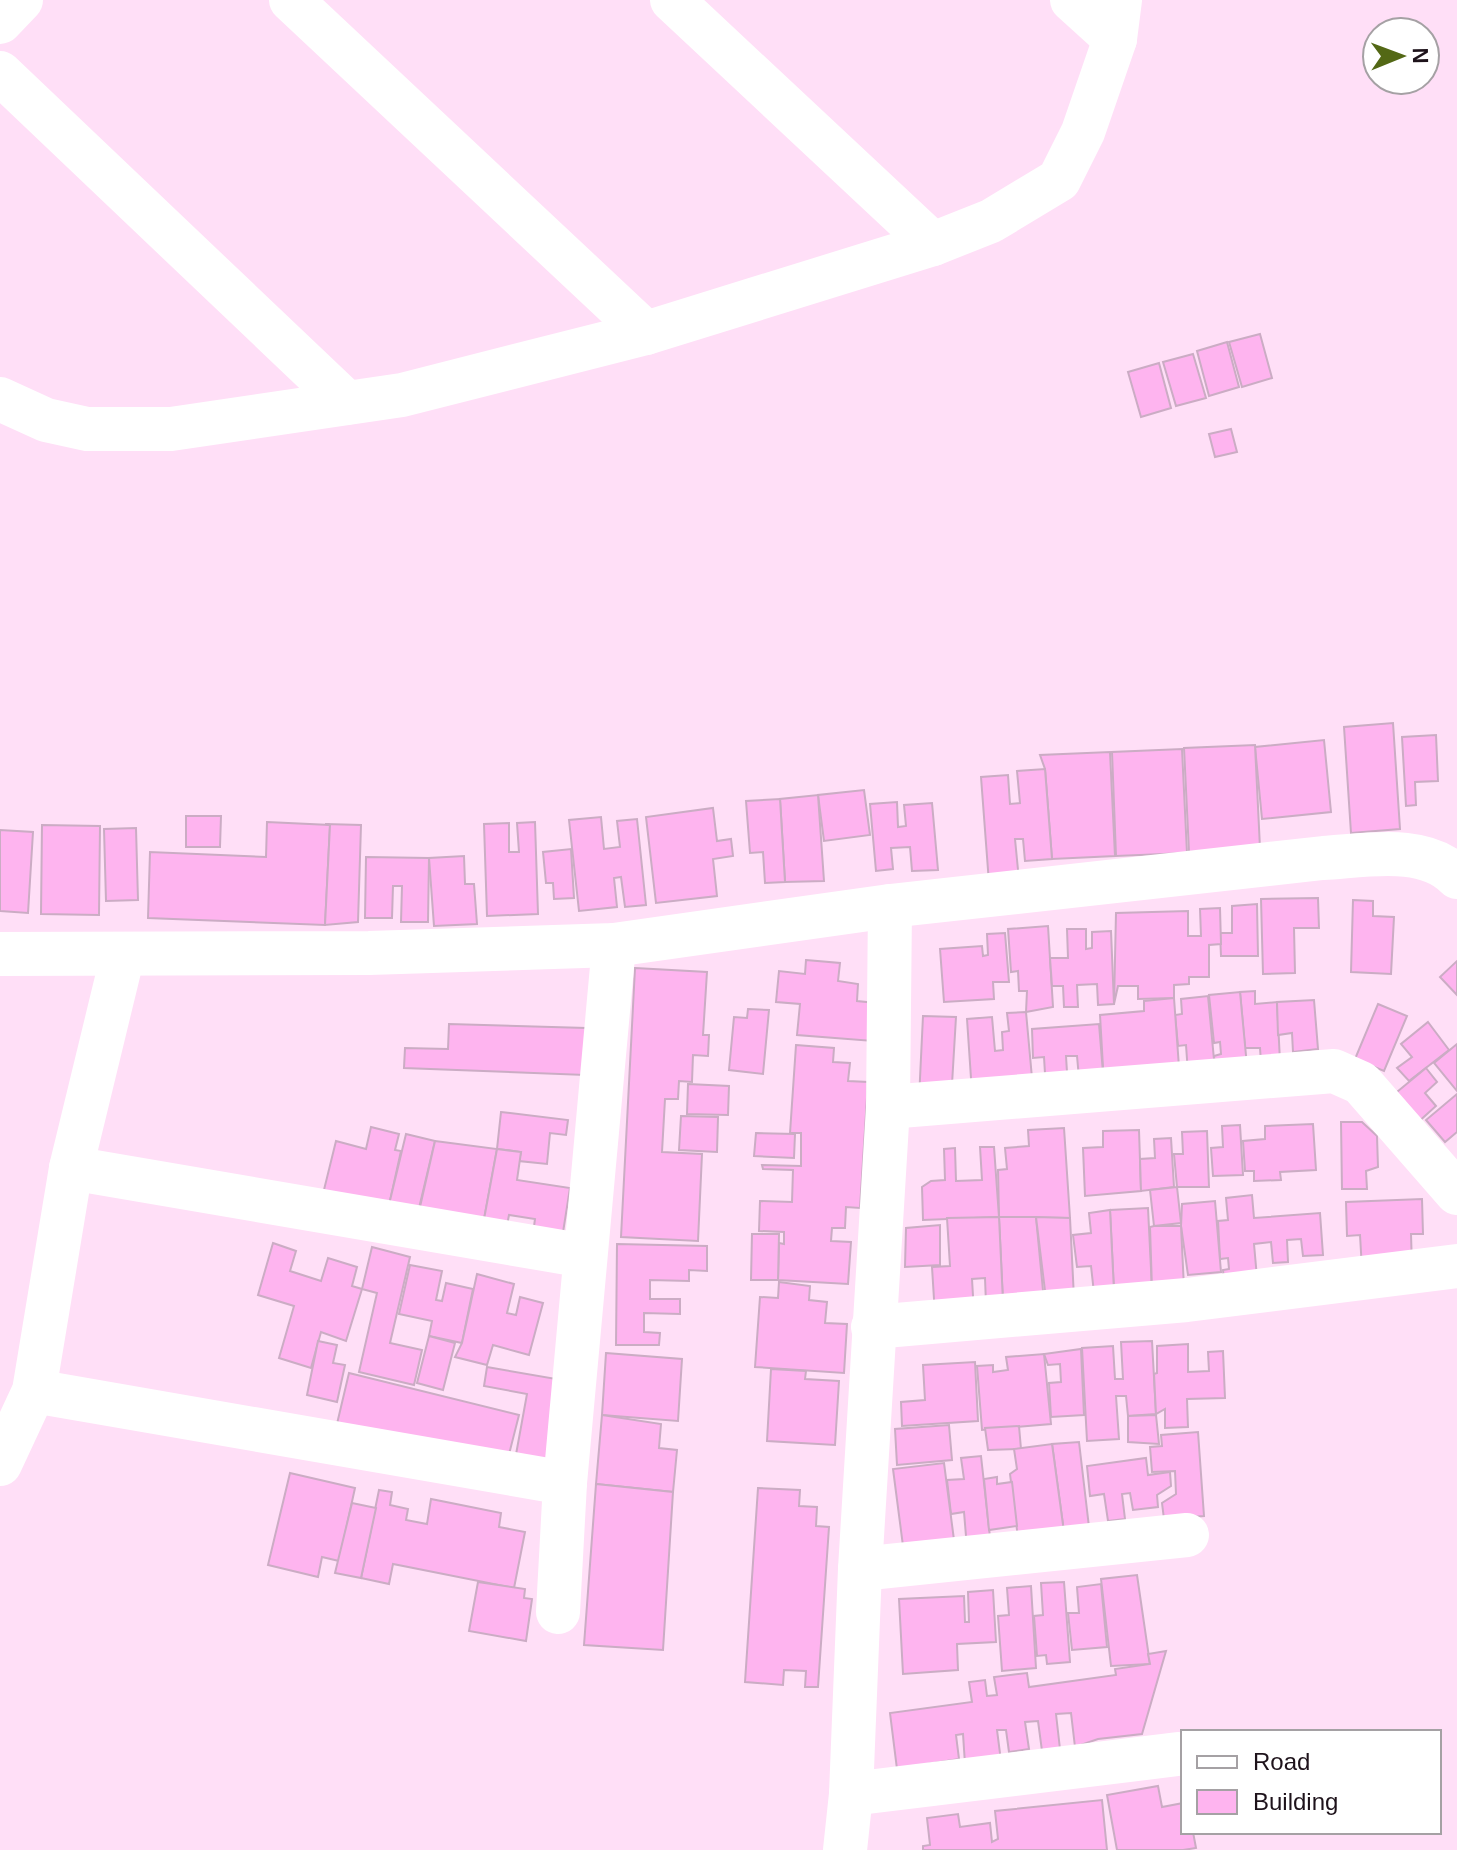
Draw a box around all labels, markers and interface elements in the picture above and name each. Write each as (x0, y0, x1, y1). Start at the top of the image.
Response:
north arrow (1361, 16, 1441, 96)
text: N (1408, 47, 1433, 64)
legend (1181, 1730, 1441, 1834)
text: Road (1253, 1748, 1310, 1775)
text: Building (1253, 1788, 1338, 1815)

